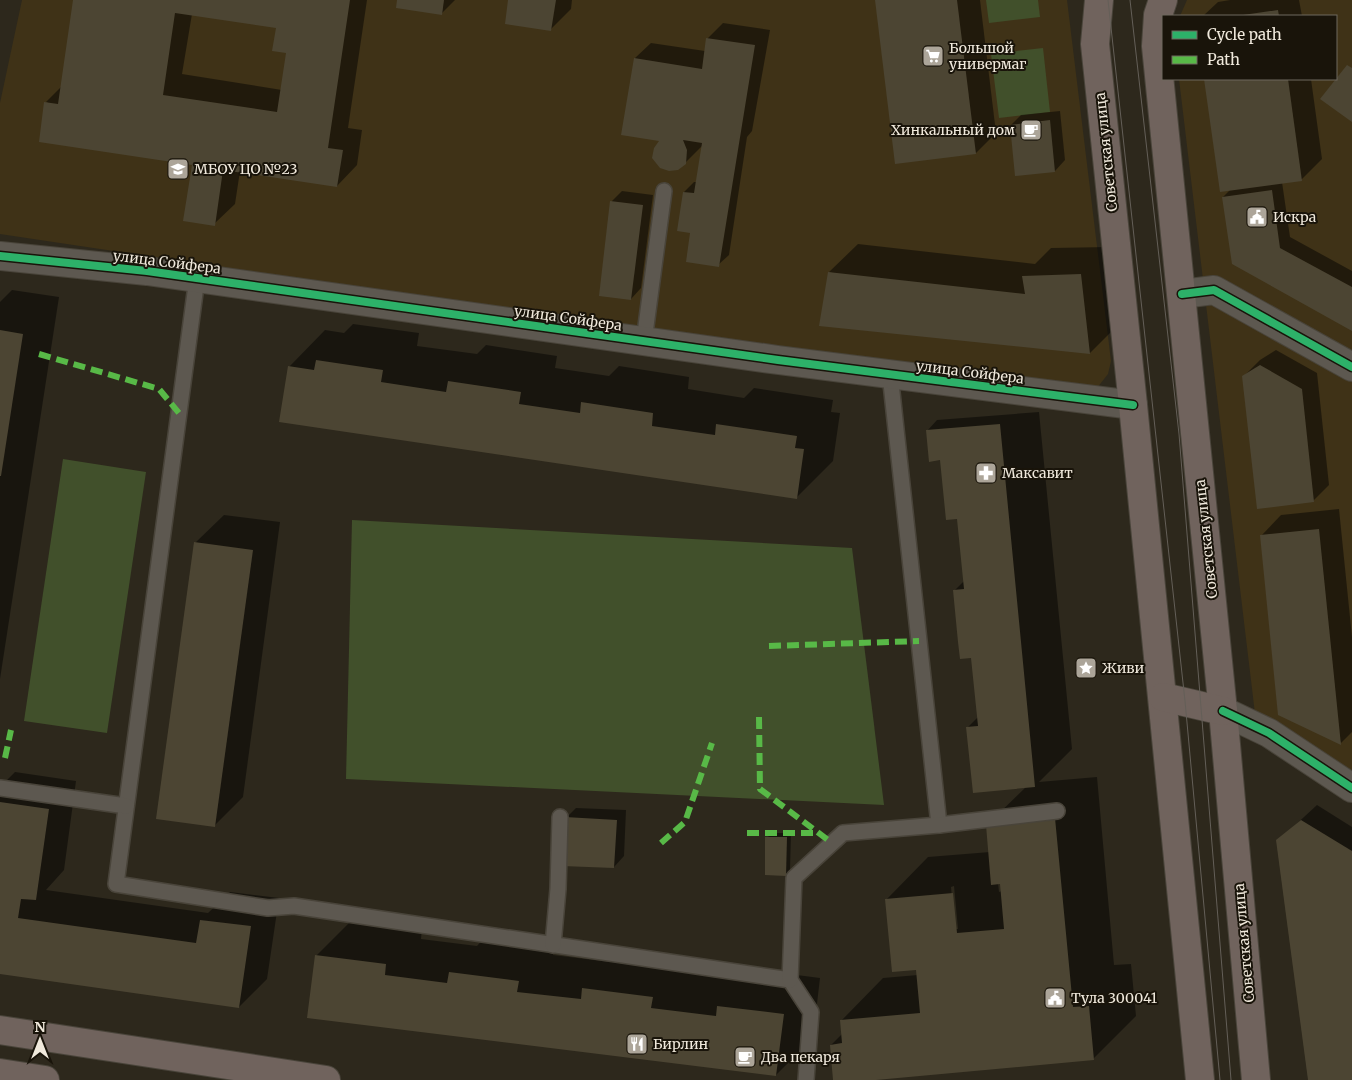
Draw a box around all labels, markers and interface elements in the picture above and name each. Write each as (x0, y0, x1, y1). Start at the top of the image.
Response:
legend (1162, 15, 1337, 80)
text: Cycle path (1207, 25, 1282, 44)
place label: Большой универмаг (949, 39, 1027, 73)
supermarket icon: Большой универмаг (921, 44, 945, 68)
text: Path (1207, 50, 1240, 69)
street label: Советская улица (1091, 91, 1121, 212)
cafe icon: Хинкальный дом (1019, 118, 1043, 142)
place label: Хинкальный дом (891, 121, 1016, 139)
school or university icon: МБОУ ЦО №23 (166, 157, 190, 181)
place label: МБОУ ЦО №23 (194, 160, 297, 178)
public building icon: Искра (1245, 205, 1269, 229)
place label: Искра (1273, 208, 1317, 226)
street label: улица Сойфера (112, 246, 222, 278)
street label: улица Сойфера (513, 302, 624, 335)
street label: улица Сойфера (915, 356, 1025, 388)
pharmacy icon: Максавит (974, 461, 998, 485)
place label: Максавит (1002, 464, 1073, 482)
street label: Советская улица (1191, 478, 1221, 599)
place icon: Живи (1074, 656, 1098, 680)
place label: Живи (1102, 659, 1144, 677)
street label: Советская улица (1230, 882, 1258, 1003)
public building icon: Тула 300041 (1043, 986, 1067, 1010)
place label: Тула 300041 (1071, 989, 1157, 1007)
north arrow (15, 1015, 65, 1065)
text: N (34, 1018, 46, 1036)
restaurant icon: Бирлин (625, 1032, 649, 1056)
place label: Бирлин (653, 1035, 709, 1053)
cafe icon: Два пекаря (733, 1045, 757, 1069)
place label: Два пекаря (761, 1048, 840, 1066)

